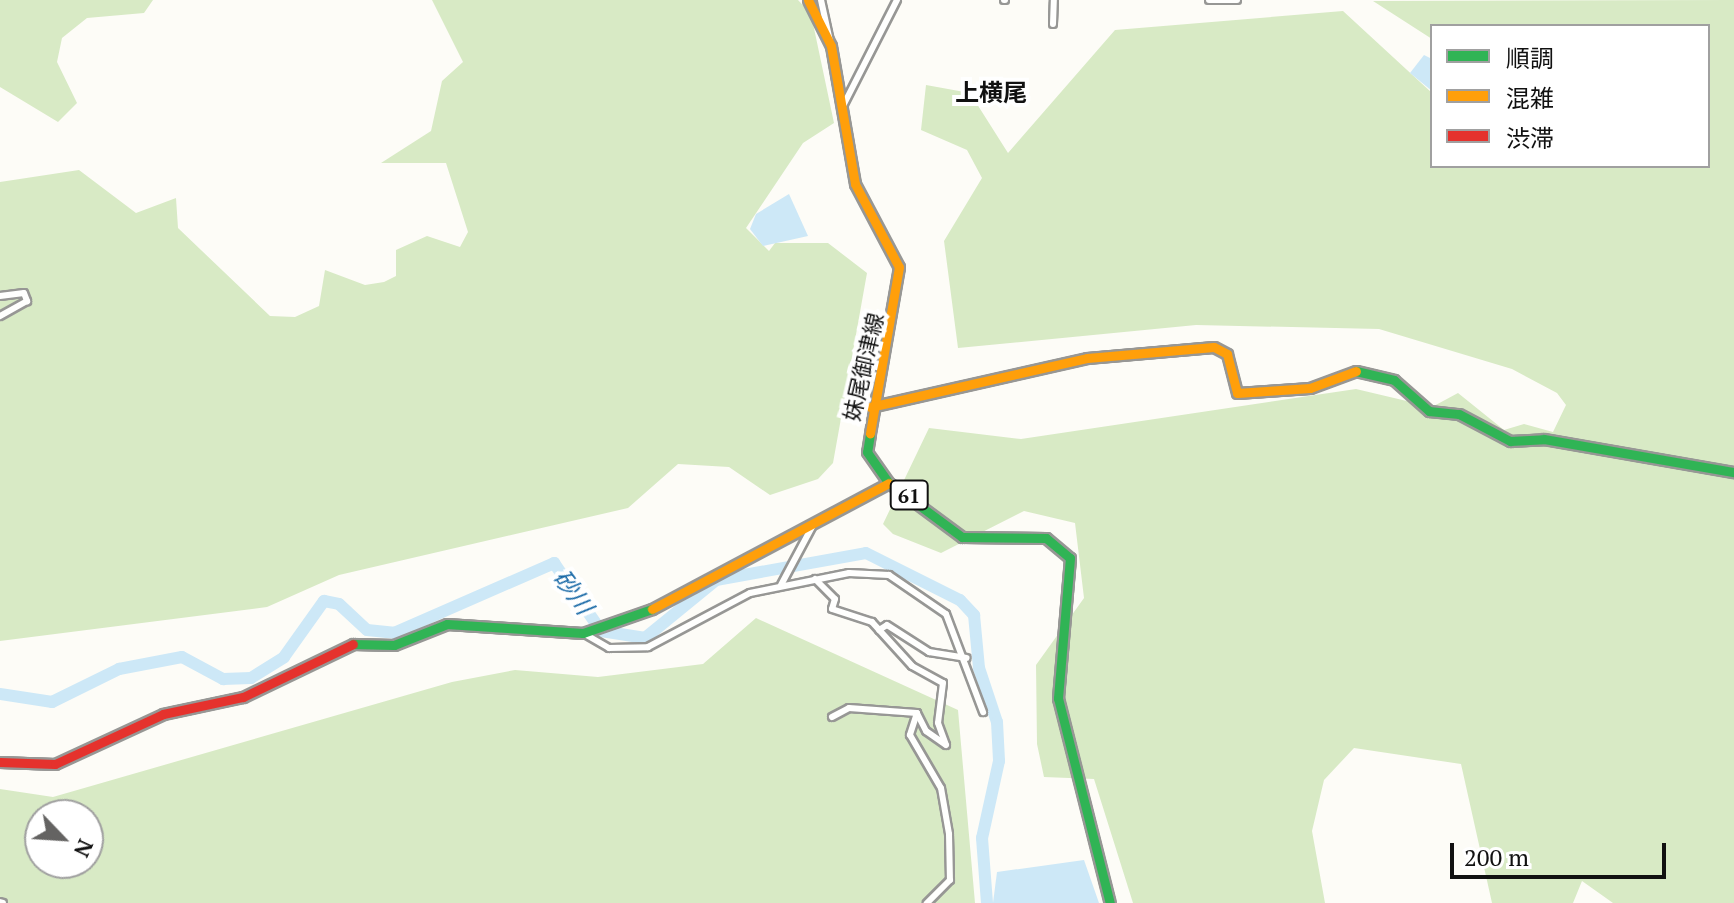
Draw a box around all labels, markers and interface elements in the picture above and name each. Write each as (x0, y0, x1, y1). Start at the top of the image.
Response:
legend (1430, 24, 1710, 168)
text: 順調 (1506, 42, 1554, 74)
district label: 上横尾 (955, 79, 1027, 107)
text: 混雑 (1506, 82, 1554, 114)
text: 渋滞 (1506, 122, 1554, 154)
street label: 妹尾御津線 (838, 310, 888, 424)
road number: 61 (889, 479, 929, 511)
water label: 砂川 (547, 564, 599, 620)
north arrow (24, 799, 104, 879)
scale bar (1454, 827, 1670, 877)
text: N (68, 835, 101, 862)
text: 200 m (1464, 841, 1529, 873)

